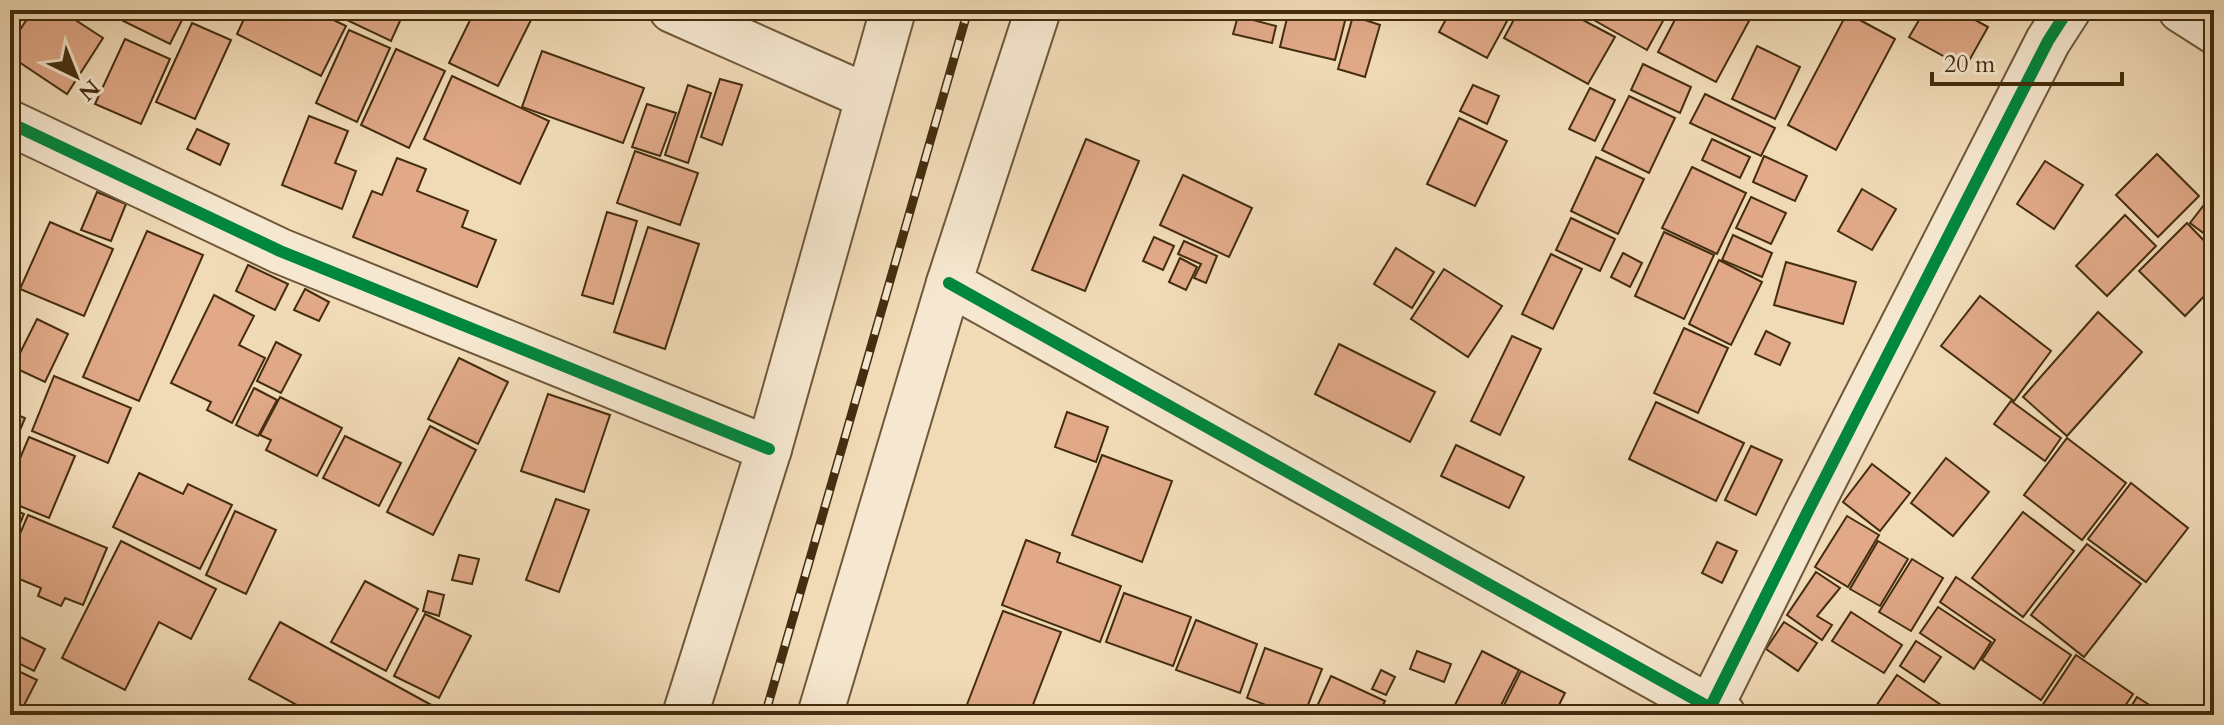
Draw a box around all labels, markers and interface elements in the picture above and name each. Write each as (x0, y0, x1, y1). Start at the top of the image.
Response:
north arrow (36, 36, 116, 116)
scale bar (1932, 36, 2122, 86)
text: 20 m (1944, 48, 1996, 81)
text: N (72, 72, 106, 107)

